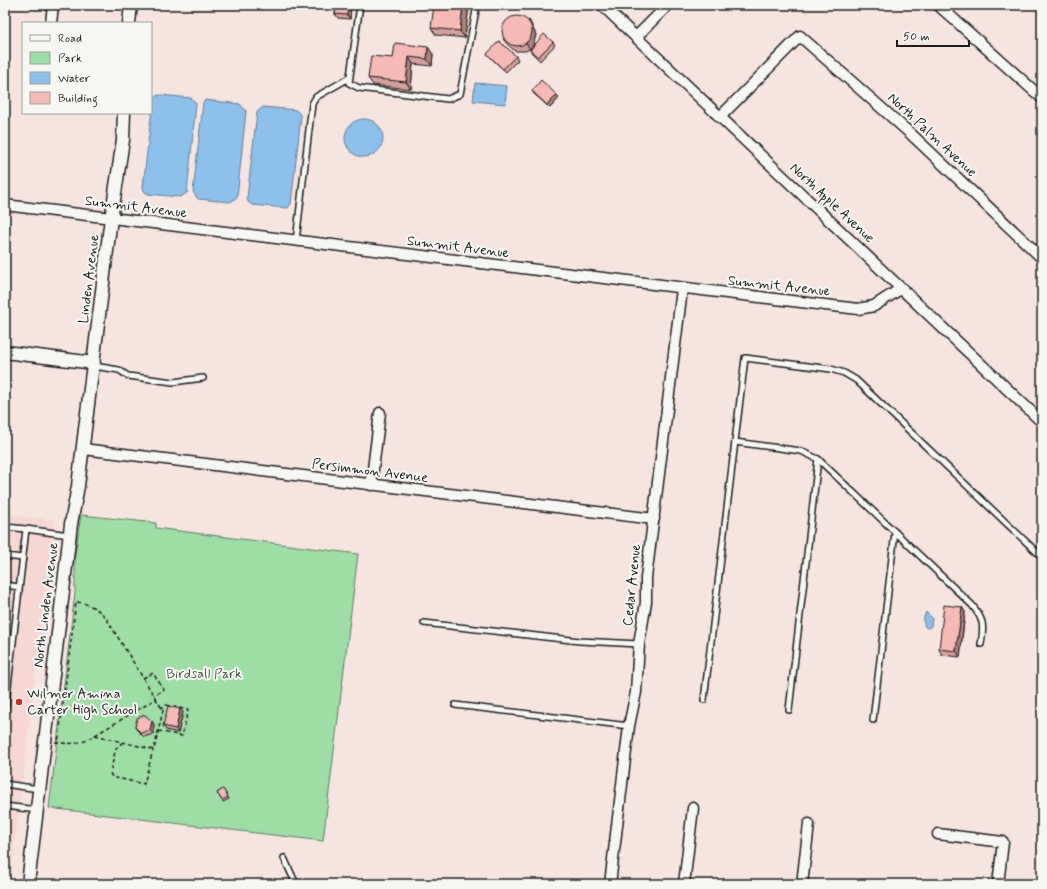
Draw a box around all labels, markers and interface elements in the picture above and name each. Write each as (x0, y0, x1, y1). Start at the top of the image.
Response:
legend (22, 22, 152, 114)
scale bar (897, 22, 969, 48)
text: 50 m (903, 29, 930, 45)
text: Road (58, 31, 82, 47)
text: Park (58, 51, 82, 67)
text: Water (58, 71, 90, 87)
street label: North Palm Avenue (883, 89, 981, 181)
text: Building (58, 91, 98, 108)
street label: North Apple Avenue (785, 159, 878, 248)
street label: Summit Avenue (84, 192, 189, 222)
street label: Summit Avenue (406, 232, 511, 262)
street label: Linden Avenue (75, 233, 103, 325)
street label: Summit Avenue (727, 272, 832, 300)
street label: Persimmon Avenue (311, 455, 429, 487)
street label: North Linden Avenue (29, 541, 63, 669)
street label: Cedar Avenue (619, 543, 645, 627)
park label: Birdsall Park (166, 665, 242, 683)
place label: Wilmer Amina Carter High School (27, 685, 137, 720)
marker: Wilmer Amina Carter High School (14, 697, 24, 707)

